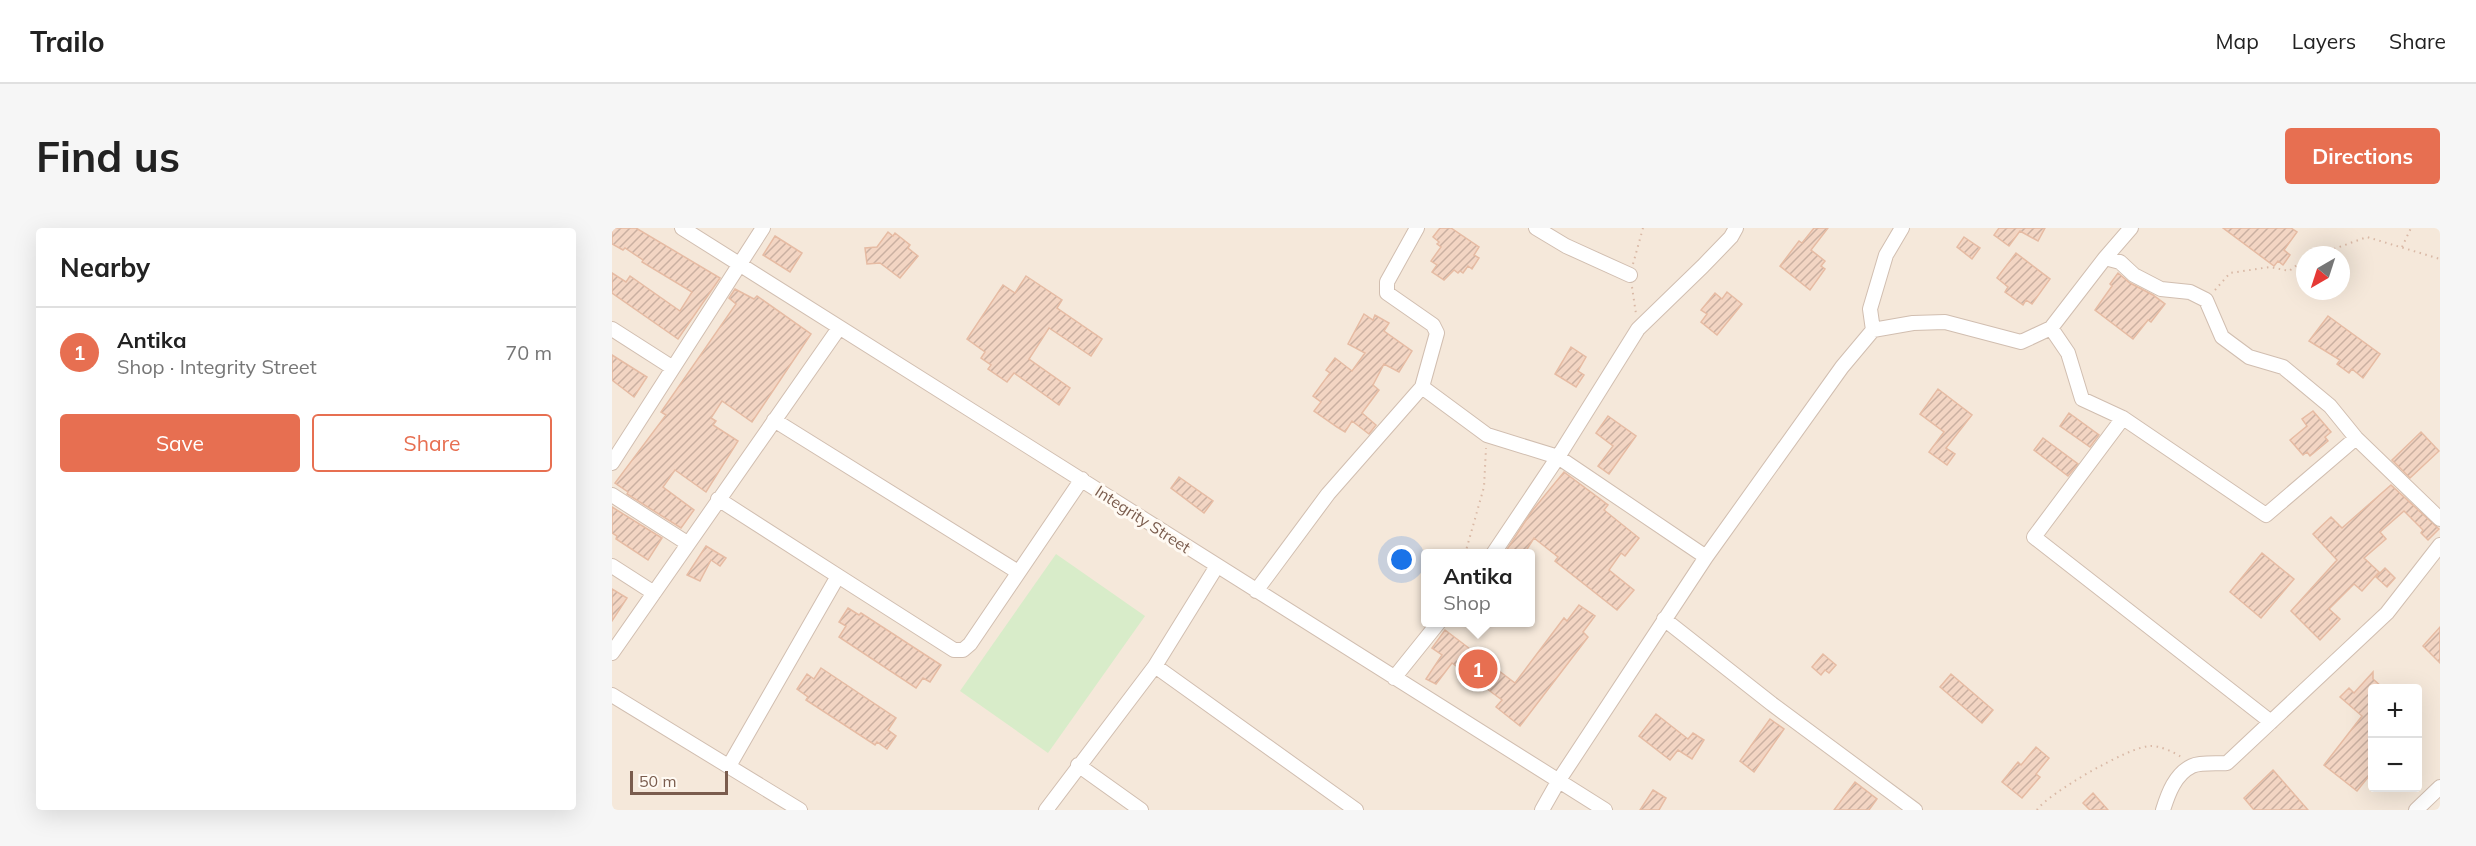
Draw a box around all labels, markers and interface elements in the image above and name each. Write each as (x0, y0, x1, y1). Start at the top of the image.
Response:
text: Trailo (30, 24, 105, 59)
text: Map (2216, 28, 2259, 54)
text: Layers (2292, 28, 2356, 54)
text: Share (2389, 28, 2446, 54)
button: Directions (2285, 128, 2440, 184)
text: Find us (36, 130, 180, 183)
north arrow (2296, 246, 2350, 300)
text: Nearby (60, 251, 150, 284)
text: Antika (117, 326, 187, 354)
text: 1 (74, 340, 86, 365)
text: 70 m (505, 340, 552, 365)
text: Shop · Integrity Street (117, 354, 317, 379)
button: Save (60, 414, 300, 472)
button: Share (312, 414, 552, 472)
street label: Integrity Street (1092, 481, 1195, 557)
your location (1387, 545, 1416, 574)
popup (1421, 549, 1535, 627)
text: Antika (1443, 562, 1513, 590)
text: Shop (1443, 590, 1491, 615)
pin: 1 (1458, 646, 1498, 692)
map controls (2368, 684, 2422, 792)
button: + (2368, 684, 2422, 738)
button: − (2368, 738, 2422, 792)
scale bar (630, 768, 728, 796)
text: 50 m (639, 771, 676, 791)

